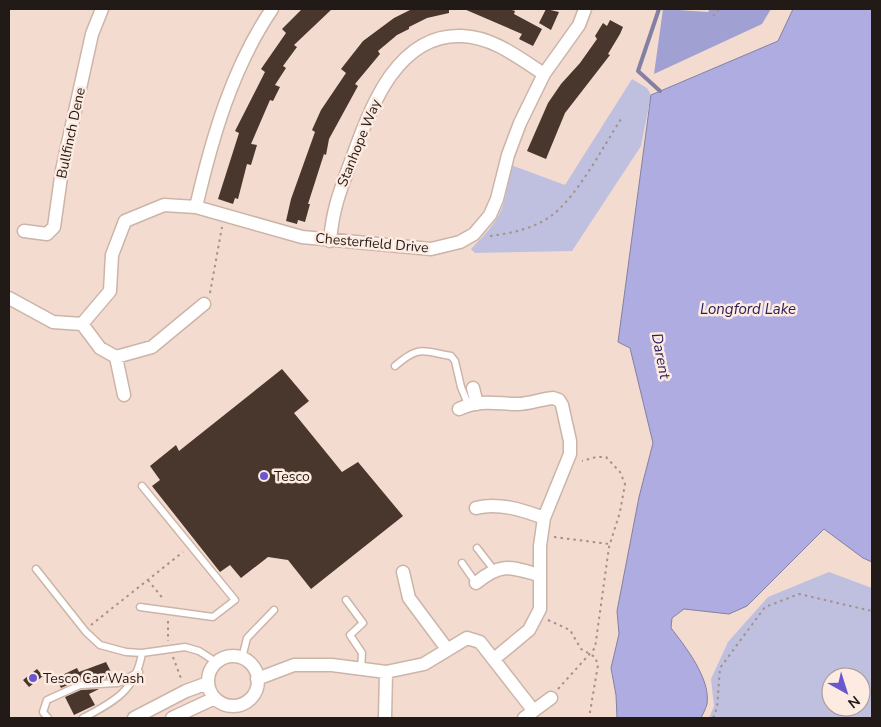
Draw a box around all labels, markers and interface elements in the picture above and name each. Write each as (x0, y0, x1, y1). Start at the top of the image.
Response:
street label: Bullfinch Dene (52, 86, 90, 180)
street label: Stanhope Way (333, 96, 386, 190)
street label: Chesterfield Drive (315, 229, 429, 257)
water label: Longford Lake (700, 299, 796, 319)
water label: Darent (647, 331, 675, 381)
place label: Tesco (274, 467, 310, 486)
marker: Tesco (258, 470, 270, 482)
north arrow (821, 667, 871, 717)
place label: Tesco Car Wash (43, 669, 144, 688)
marker: Tesco Car Wash (27, 672, 39, 684)
text: N (844, 691, 864, 712)

